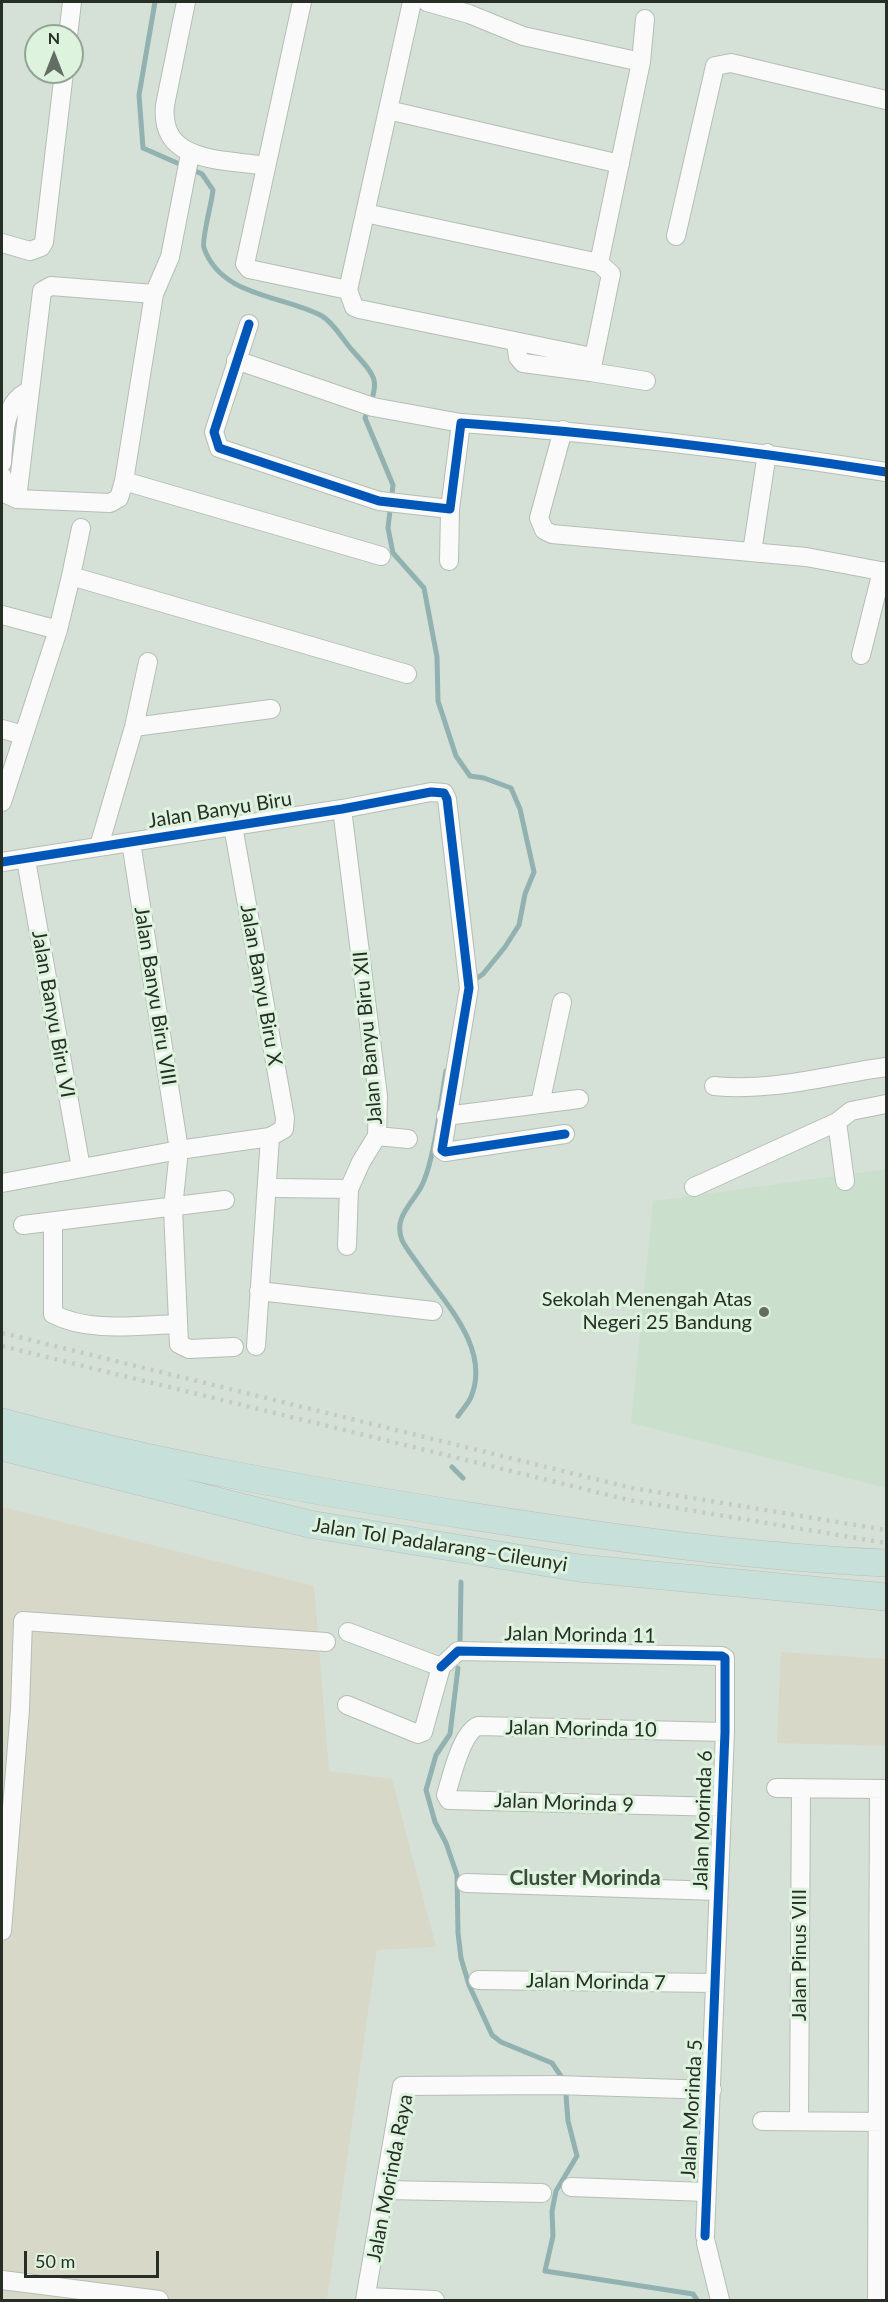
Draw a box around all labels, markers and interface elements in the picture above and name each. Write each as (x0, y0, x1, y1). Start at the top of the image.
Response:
north arrow (24, 24, 84, 84)
text: N (48, 28, 60, 47)
street label: Jalan Banyu Biru (146, 787, 294, 833)
street label: Jalan Banyu Biru X (235, 903, 287, 1067)
street label: Jalan Banyu Biru VIII (129, 905, 181, 1087)
street label: Jalan Banyu Biru VI (26, 929, 80, 1099)
street label: Jalan Banyu Biru XII (348, 950, 388, 1126)
place label: Sekolah Menengah Atas Negeri 25 Bandung (542, 1288, 752, 1335)
marker: Sekolah Menengah Atas Negeri 25 Bandung (757, 1305, 771, 1319)
street label: Jalan Tol Padalarang–Cileunyi (311, 1513, 569, 1577)
street label: Jalan Morinda 11 (504, 1622, 656, 1648)
street label: Jalan Morinda 10 (505, 1716, 657, 1742)
street label: Jalan Morinda 6 (689, 1750, 717, 1890)
street label: Jalan Morinda 9 (494, 1789, 634, 1817)
district label: Cluster Morinda (509, 1865, 661, 1891)
street label: Jalan Pinus VIII (788, 1889, 812, 2021)
street label: Jalan Morinda 7 (526, 1969, 666, 1995)
street label: Jalan Morinda 5 (676, 2039, 708, 2179)
street label: Jalan Morinda Raya (362, 2092, 418, 2264)
scale bar (27, 2239, 162, 2277)
text: 50 m (35, 2250, 75, 2272)

